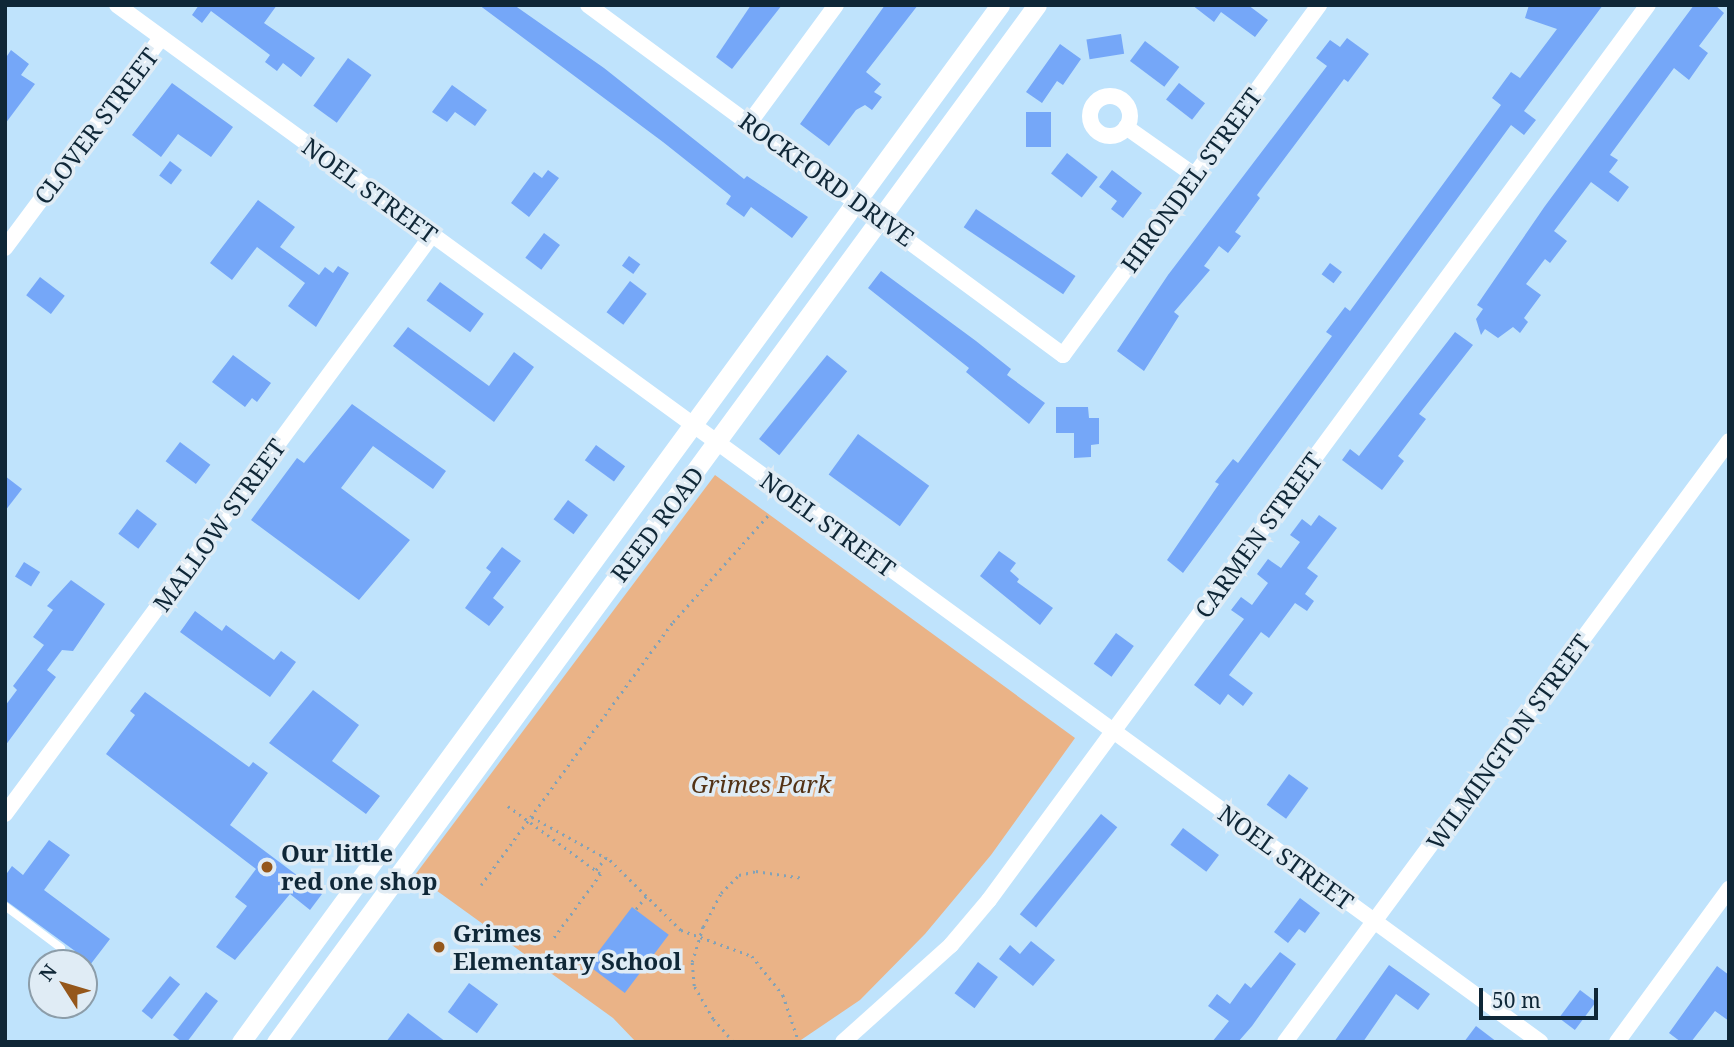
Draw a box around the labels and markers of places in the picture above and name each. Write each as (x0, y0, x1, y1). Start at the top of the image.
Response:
place label: Our little red one shop (281, 839, 438, 895)
marker: Our little red one shop (259, 859, 275, 875)
place label: Grimes Elementary School (453, 919, 682, 975)
marker: Grimes Elementary School (431, 939, 447, 955)

